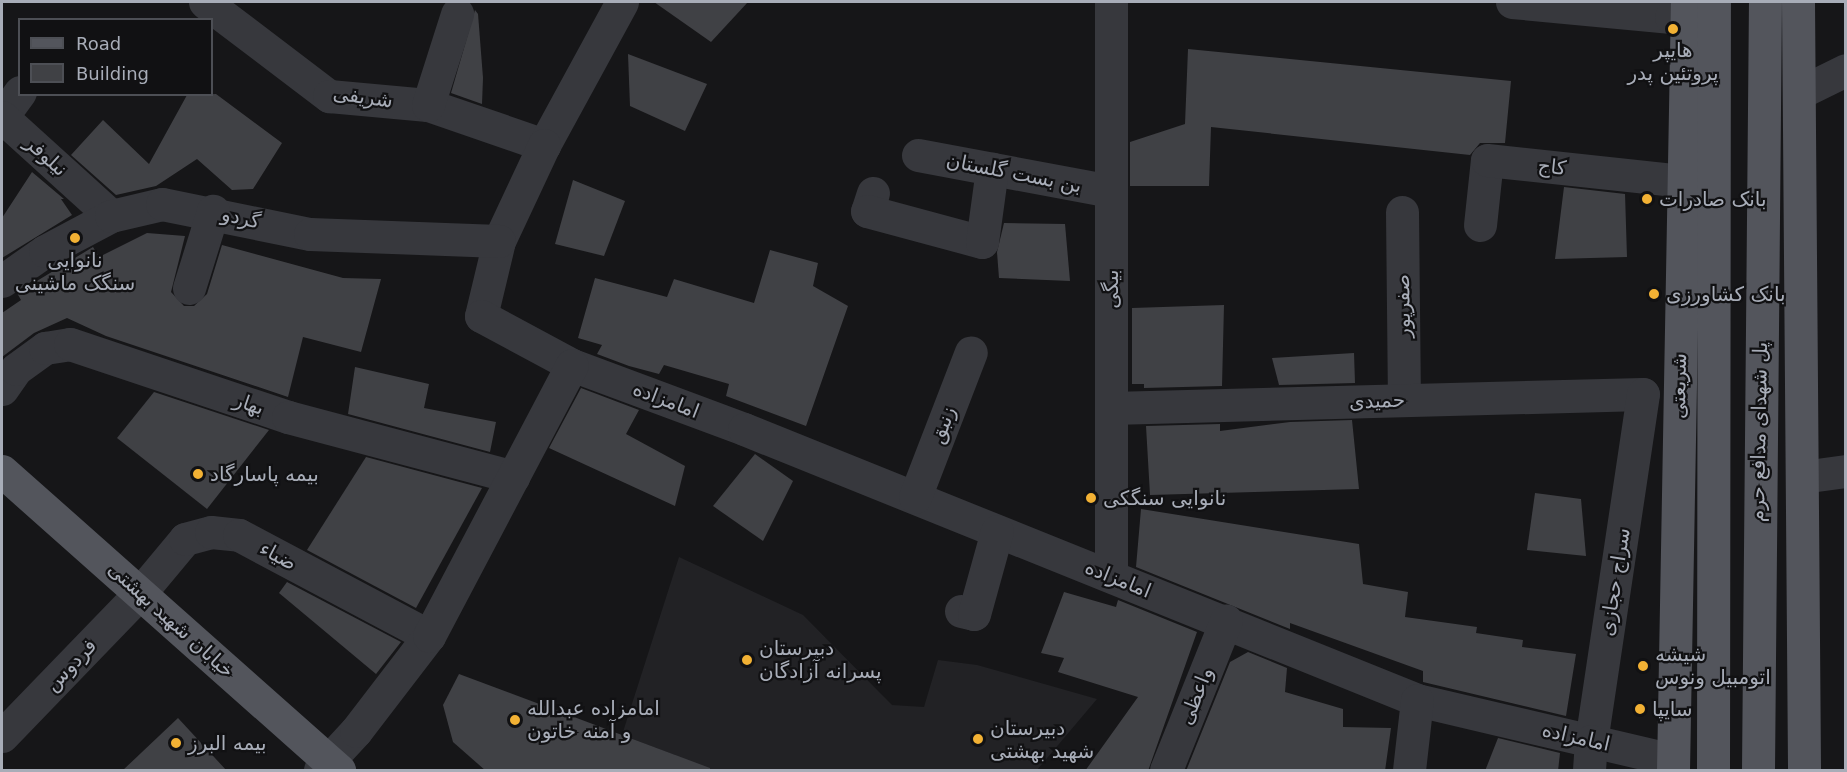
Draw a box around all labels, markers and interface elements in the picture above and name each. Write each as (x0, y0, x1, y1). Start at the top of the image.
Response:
legend (18, 18, 213, 96)
marker: هایپر پروتئین پدر (1666, 22, 1680, 36)
text: Road (76, 33, 121, 54)
place label: هایپر پروتئین پدر (1627, 38, 1719, 85)
text: Building (76, 63, 149, 84)
street label: شریفی (332, 81, 394, 113)
street label: نیلوفر (20, 131, 72, 181)
street label: بن بست گلستان (944, 148, 1084, 198)
street label: کاج (1537, 154, 1567, 180)
place label: بانک صادرات (1659, 187, 1767, 211)
marker: بانک صادرات (1640, 192, 1654, 206)
street label: گردو (219, 202, 263, 234)
marker: نانوایی سنگک ماشینی (68, 231, 82, 245)
place label: نانوایی سنگک ماشینی (15, 248, 135, 295)
street label: بیگی (1099, 269, 1123, 309)
street label: صفرپور (1390, 274, 1416, 338)
place label: بانک کشاورزی (1666, 282, 1786, 306)
marker: بانک کشاورزی (1647, 287, 1661, 301)
street label: پل شهدای مدافع حرم (1745, 342, 1773, 522)
street label: شریعتی (1666, 353, 1692, 419)
street label: امامزاده (629, 376, 703, 424)
street label: بهار (231, 388, 267, 420)
street label: حمیدی (1349, 388, 1405, 414)
street label: زنبق (925, 403, 961, 447)
place label: بیمه پاسارگاد (210, 462, 319, 486)
marker: بیمه پاسارگاد (191, 467, 205, 481)
place label: نانوایی سنگکی (1103, 486, 1226, 510)
marker: نانوایی سنگکی (1084, 491, 1098, 505)
street label: سراج حجازی (1595, 526, 1635, 638)
street label: ضیاء (255, 536, 301, 576)
street label: امامزاده (1081, 555, 1155, 603)
street label: خیابان شهید بهشتی (103, 557, 239, 683)
street label: فردوس (40, 634, 102, 696)
place label: دبیرستان پسرانه آزادگان (759, 636, 882, 683)
place label: شیشه اتومبیل ونوس (1655, 642, 1771, 689)
marker: دبیرستان پسرانه آزادگان (740, 653, 754, 667)
marker: شیشه اتومبیل ونوس (1636, 659, 1650, 673)
street label: واعظی (1174, 664, 1218, 728)
place label: امامزاده عبدالله و آمنه خاتون (527, 696, 660, 743)
place label: سایپا (1652, 697, 1693, 721)
marker: سایپا (1633, 702, 1647, 716)
marker: امامزاده عبدالله و آمنه خاتون (508, 713, 522, 727)
place label: دبیرستان شهید بهشتی (990, 716, 1094, 763)
street label: امامزاده (1540, 718, 1612, 756)
place label: بیمه البرز (188, 731, 267, 755)
marker: دبیرستان شهید بهشتی (971, 732, 985, 746)
marker: بیمه البرز (169, 736, 183, 750)

